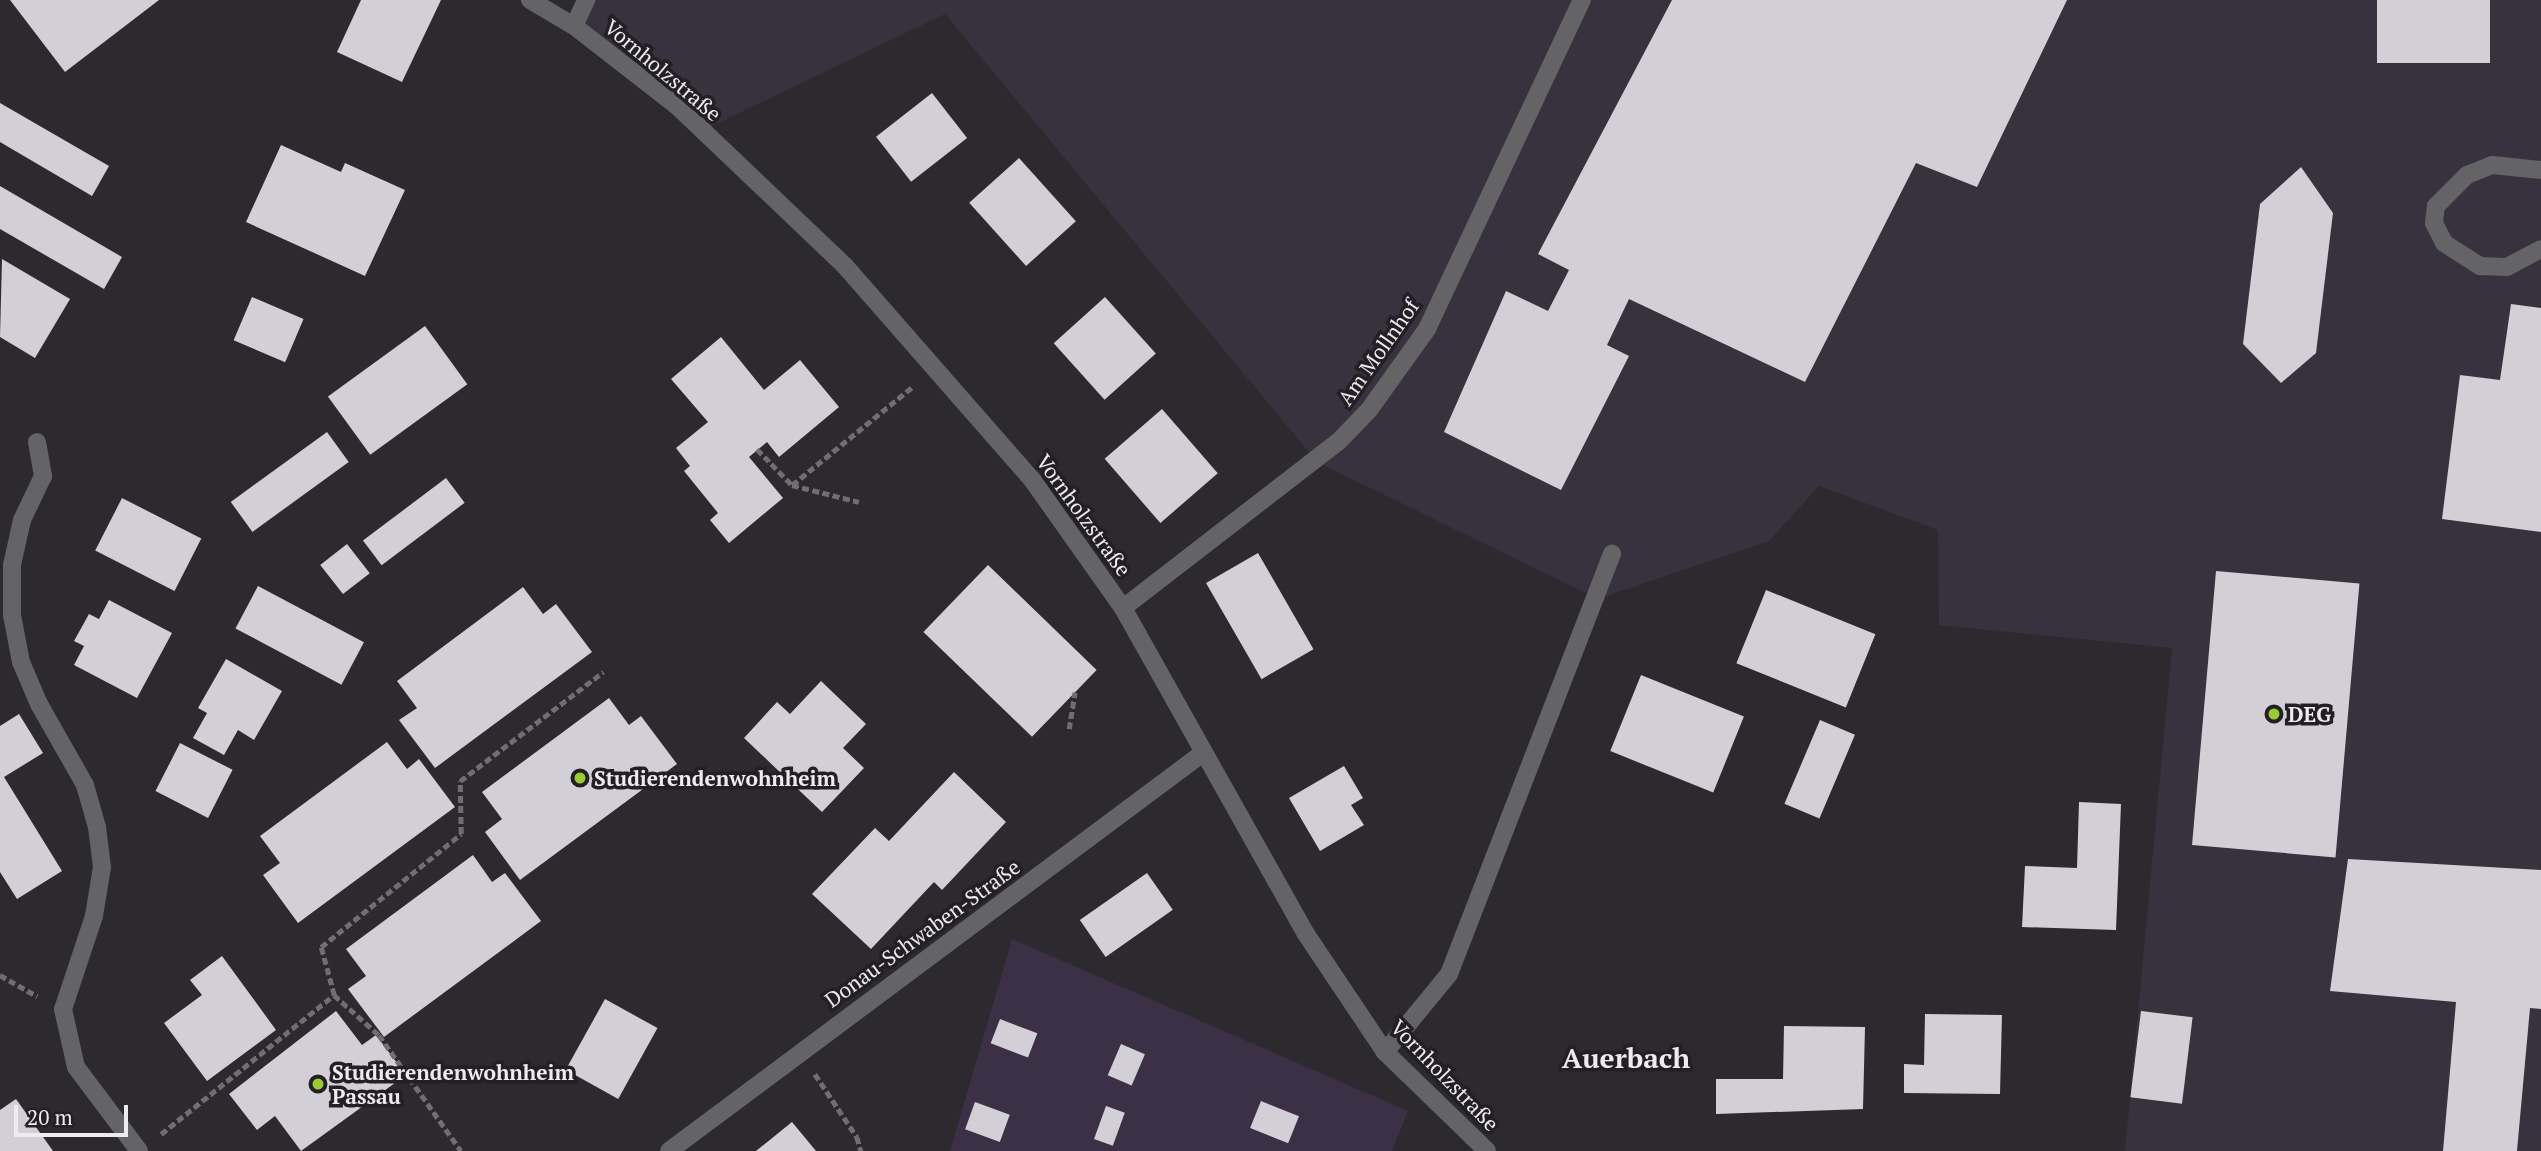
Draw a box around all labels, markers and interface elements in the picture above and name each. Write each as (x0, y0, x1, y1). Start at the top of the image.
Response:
street label: Vornholzstraße (600, 14, 726, 126)
street label: Am Mollnhof (1332, 294, 1424, 410)
street label: Vornholzstraße (1031, 449, 1137, 581)
place label: DEG (2288, 701, 2331, 727)
marker: DEG (2266, 706, 2282, 722)
place label: Studierendenwohnheim (594, 765, 836, 791)
marker: Studierendenwohnheim (572, 770, 588, 786)
street label: Donau-Schwaben-Straße (820, 854, 1024, 1012)
street label: Vornholzstraße (1386, 1014, 1504, 1136)
district label: Auerbach (1562, 1041, 1690, 1075)
place label: Studierendenwohnheim Passau (332, 1059, 574, 1109)
marker: Studierendenwohnheim Passau (310, 1076, 326, 1092)
scale bar (18, 1092, 131, 1136)
text: 20 m (27, 1103, 73, 1131)

